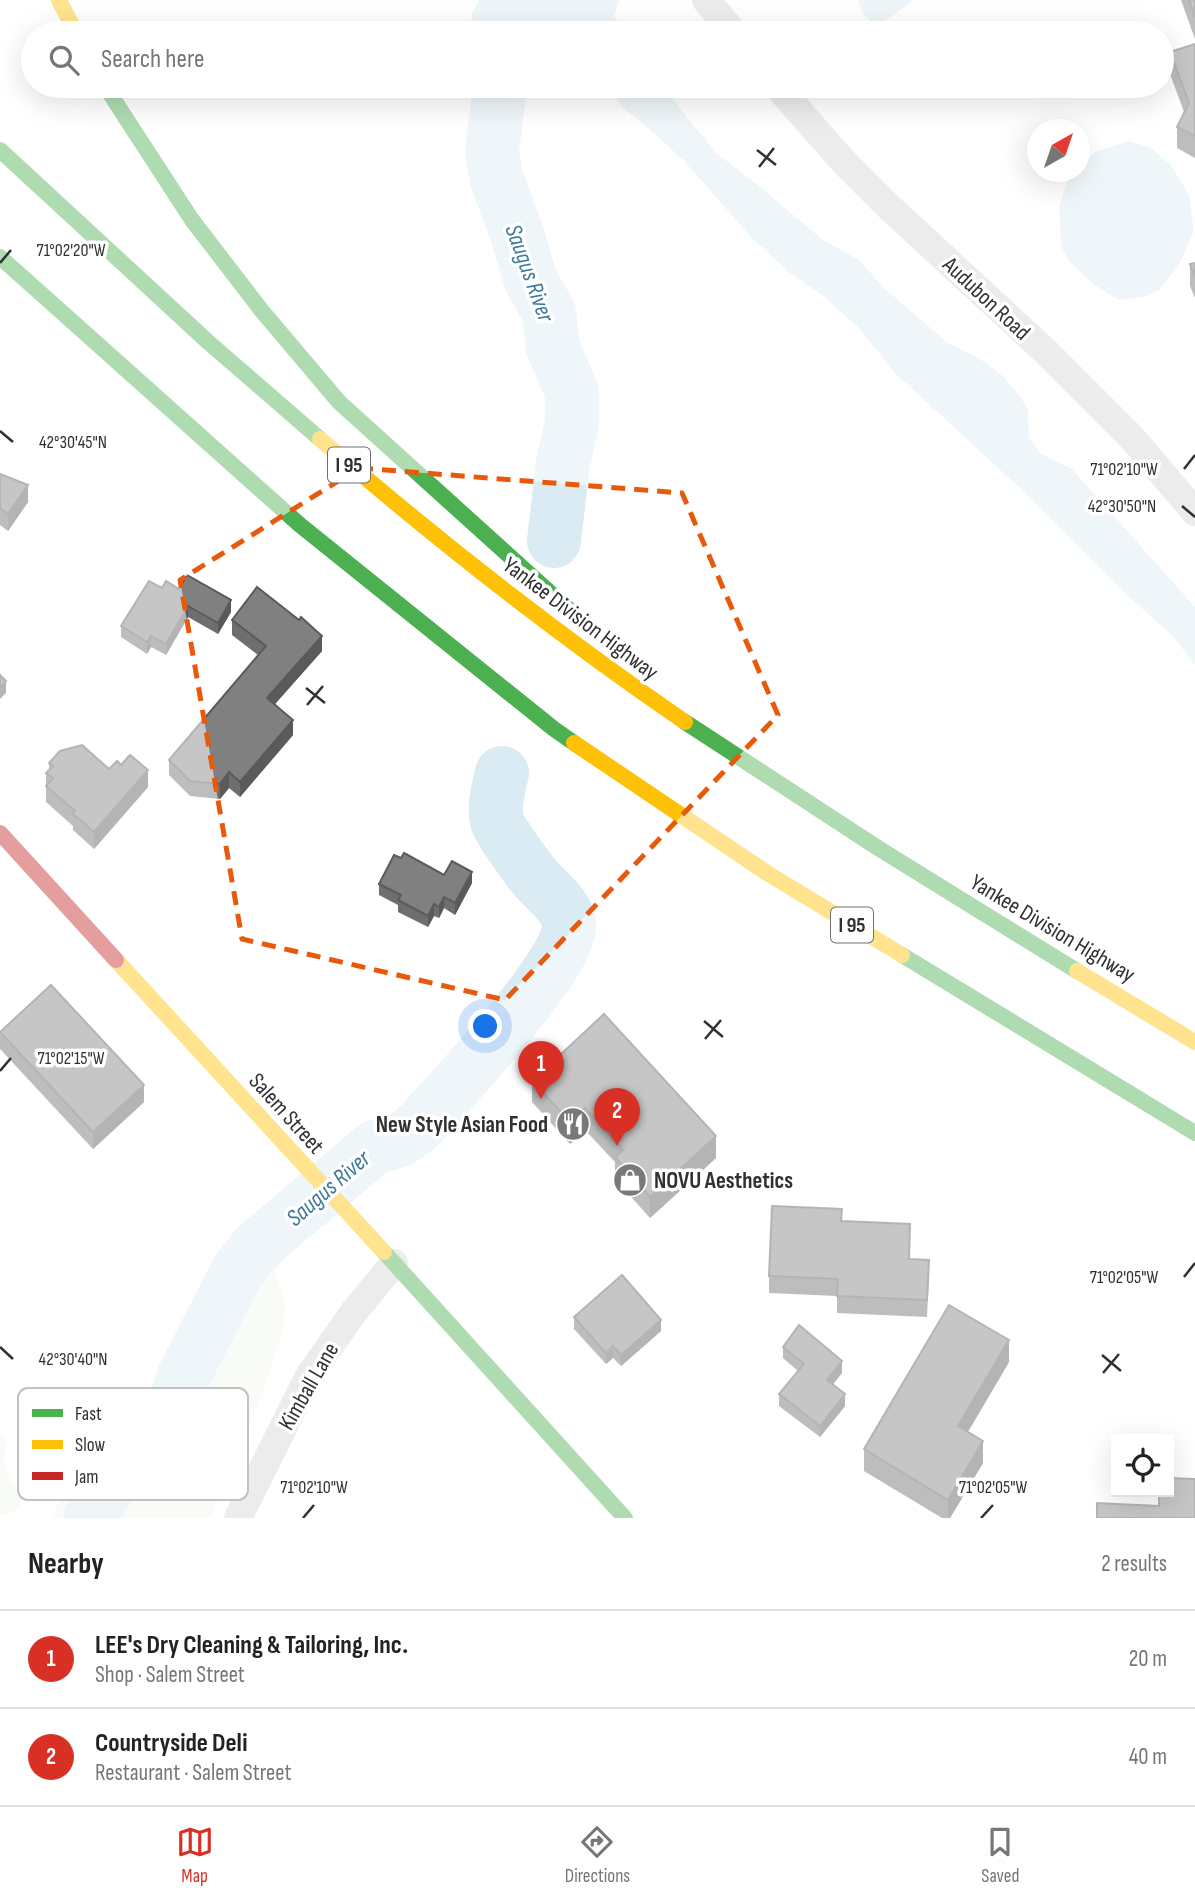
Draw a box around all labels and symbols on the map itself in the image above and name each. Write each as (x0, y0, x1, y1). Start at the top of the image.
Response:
north arrow (1027, 119, 1090, 182)
water label: Saugus River (499, 221, 561, 327)
text: 71°02'20"W (37, 240, 106, 261)
street label: Audubon Road (936, 250, 1036, 346)
text: 42°30'45"N (39, 432, 107, 453)
road number: I 95 (328, 448, 370, 482)
text: 71°02'10"W (1090, 459, 1158, 480)
text: 42°30'50"N (1088, 496, 1156, 517)
street label: Yankee Division Highway (497, 551, 664, 686)
street label: Yankee Division Highway (965, 869, 1140, 989)
road number: I 95 (831, 908, 873, 942)
your location (468, 1009, 502, 1043)
pin: 1 (518, 1041, 564, 1099)
text: 71°02'15"W (38, 1048, 105, 1069)
street label: Salem Street (243, 1067, 330, 1160)
pin: 2 (594, 1088, 640, 1146)
restaurant icon: New Style Asian Food (554, 1105, 592, 1143)
place label: New Style Asian Food (376, 1111, 548, 1139)
water label: Saugus River (281, 1143, 377, 1233)
shop icon: NOVU Aesthetics (611, 1161, 649, 1199)
place label: NOVU Aesthetics (654, 1167, 793, 1195)
text: 71°02'05"W (1090, 1267, 1159, 1288)
street label: Kimball Lane (273, 1338, 345, 1435)
text: 42°30'40"N (39, 1349, 107, 1370)
legend (18, 1388, 248, 1500)
text: Fast (75, 1403, 102, 1426)
text: Slow (75, 1434, 105, 1457)
text: Jam (74, 1466, 98, 1489)
text: 71°02'10"W (280, 1477, 348, 1498)
text: 71°02'05"W (959, 1477, 1028, 1498)

